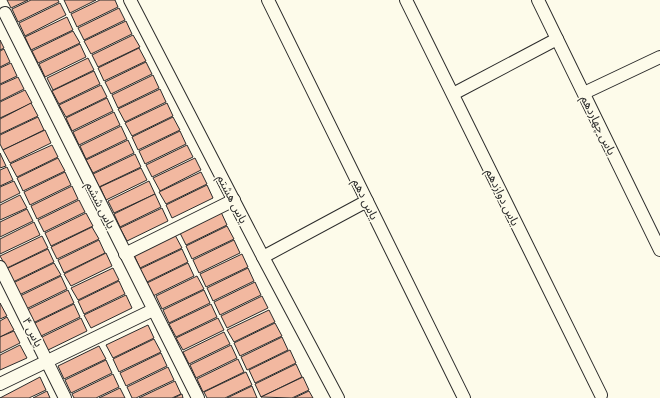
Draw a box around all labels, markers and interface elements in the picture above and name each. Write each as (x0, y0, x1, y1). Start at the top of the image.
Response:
street label: یاس چهاردهم (576, 93, 620, 158)
street label: یاس دوازدهم (481, 166, 523, 229)
street label: یاس هشتم (213, 172, 252, 227)
street label: یاس دهم (348, 176, 382, 223)
street label: یاس ششم (81, 179, 119, 232)
street label: یاس ۴ (19, 315, 47, 349)

